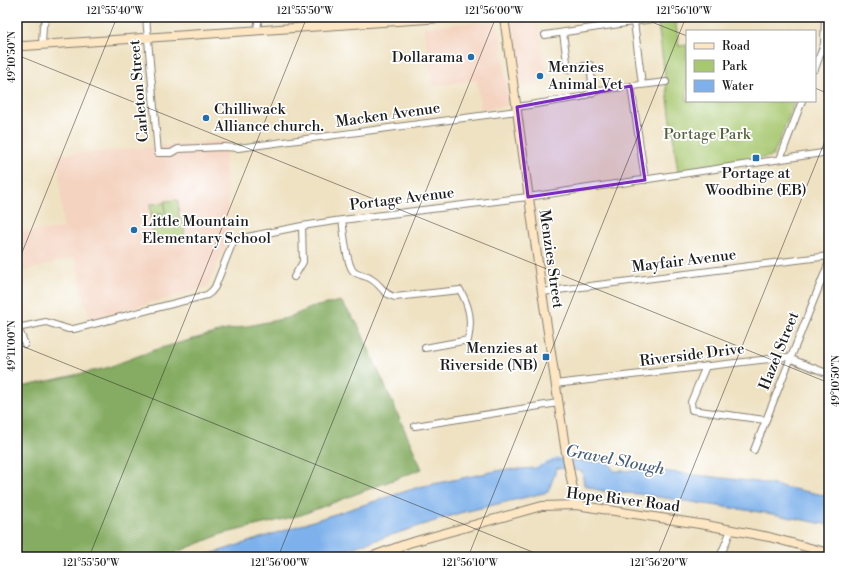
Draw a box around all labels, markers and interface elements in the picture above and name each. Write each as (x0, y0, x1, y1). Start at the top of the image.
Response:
text: 121°55'40"W (86, 5, 144, 17)
text: 121°55'50"W (277, 5, 334, 17)
text: 121°56'00"W (465, 5, 524, 17)
text: 121°56'10"W (656, 5, 713, 17)
text: 49°10'50"N (6, 30, 18, 83)
legend (686, 30, 816, 102)
street label: Carleton Street (125, 38, 153, 143)
text: Road (722, 39, 750, 54)
place label: Dollarama (392, 48, 463, 67)
marker: Dollarama (466, 52, 476, 62)
place label: Menzies Animal Vet (547, 58, 623, 94)
text: Park (722, 59, 748, 74)
marker: Menzies Animal Vet (535, 71, 545, 81)
text: Water (721, 79, 754, 94)
street label: Macken Avenue (335, 98, 441, 132)
place label: Chilliwack Alliance church. (213, 100, 324, 136)
marker: Chilliwack Alliance church. (201, 113, 211, 123)
park label: Portage Park (663, 125, 752, 144)
marker: Portage at Woodbine (EB) (751, 153, 761, 163)
place label: Portage at Woodbine (EB) (704, 164, 807, 200)
street label: Portage Avenue (349, 183, 455, 215)
street label: Menzies Street (535, 208, 567, 310)
place label: Little Mountain Elementary School (142, 212, 271, 248)
marker: Little Mountain Elementary School (129, 225, 139, 235)
street label: Mayfair Avenue (631, 245, 737, 277)
street label: Hazel Street (755, 308, 804, 393)
text: 49°11'00"N (6, 320, 18, 372)
place label: Menzies at Riverside (NB) (440, 339, 539, 375)
street label: Riverside Drive (638, 339, 746, 371)
marker: Menzies at Riverside (NB) (541, 352, 551, 362)
text: 49°10'50"N (830, 354, 842, 407)
water label: Gravel Slough (564, 441, 666, 479)
street label: Hope River Road (565, 484, 681, 516)
text: 121°55'50"W (63, 557, 120, 569)
text: 121°56'00"W (251, 557, 310, 569)
text: 121°56'10"W (442, 557, 499, 569)
text: 121°56'20"W (630, 557, 689, 569)

